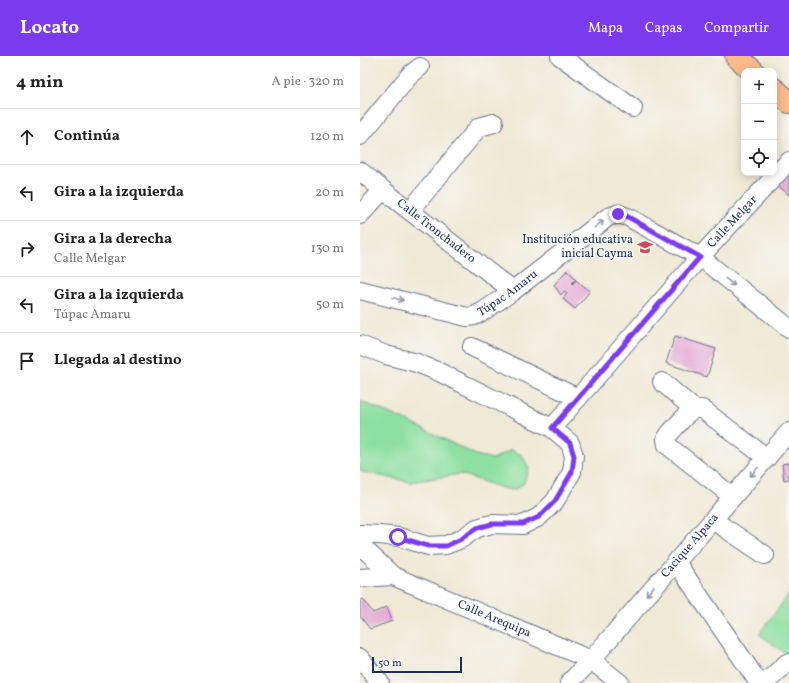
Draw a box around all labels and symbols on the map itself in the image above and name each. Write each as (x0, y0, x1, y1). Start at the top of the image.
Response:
street label: Calle Melgar (704, 192, 761, 252)
street label: Calle Tronchadero (393, 195, 479, 267)
route end (609, 205, 627, 223)
one-way arrow (594, 220, 605, 229)
place label: Institución educativa inicial Cayma (522, 232, 633, 262)
school or university icon: Institución educativa inicial Cayma (636, 238, 654, 256)
street label: Túpac Amaru (475, 266, 541, 321)
one-way arrow (725, 277, 736, 286)
one-way arrow (391, 296, 404, 304)
one-way arrow (750, 467, 759, 478)
street label: Cacique Alpaca (658, 510, 723, 582)
route start (389, 528, 407, 546)
one-way arrow (646, 586, 655, 597)
street label: Calle Arequipa (455, 596, 533, 642)
scale bar (372, 655, 462, 674)

